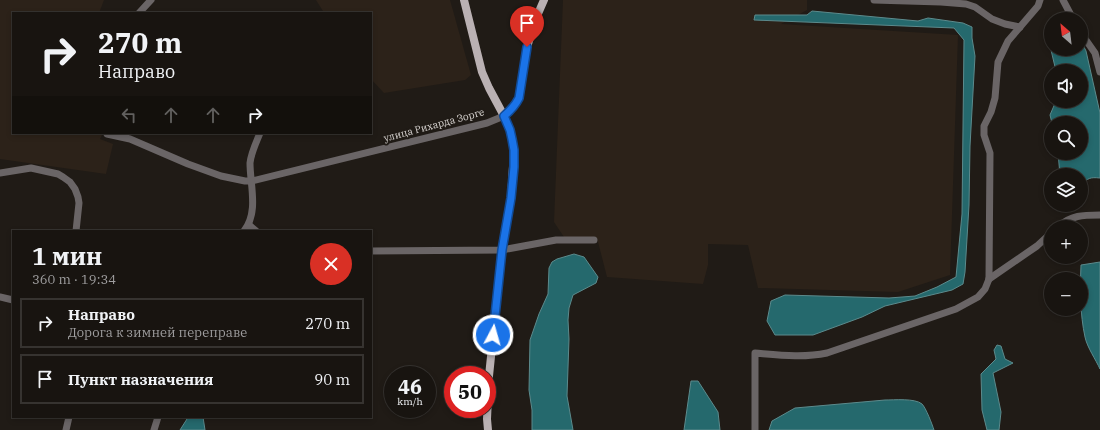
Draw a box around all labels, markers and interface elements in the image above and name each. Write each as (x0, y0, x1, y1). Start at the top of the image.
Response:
pin (510, 6, 544, 47)
icon: arrive (516, 12, 538, 34)
north arrow (1044, 12, 1088, 56)
map controls (1044, 12, 1088, 316)
text: 270 m (98, 24, 182, 61)
icon: right (32, 28, 84, 80)
text: Направо (98, 60, 175, 83)
button: sound (1044, 64, 1088, 108)
icon: left (118, 104, 140, 126)
icon: ahead (160, 104, 182, 126)
icon: ahead (202, 104, 224, 126)
icon: right (244, 104, 266, 126)
street label: улица Рихарда Зорге (382, 105, 486, 145)
button: search (1044, 116, 1088, 160)
button: layers (1044, 168, 1088, 212)
button: + (1044, 220, 1088, 264)
text: 1 мин (32, 240, 102, 272)
button: close (310, 243, 352, 285)
text: 360 m · 19:34 (32, 271, 116, 288)
button: − (1044, 272, 1088, 316)
text: Направо (68, 305, 135, 324)
icon: right (34, 312, 56, 334)
text: 270 m (305, 314, 350, 333)
position arrow (472, 314, 514, 356)
text: Дорога к зимней переправе (68, 324, 247, 341)
speed limit sign: 50 (444, 366, 496, 418)
icon: arrive (34, 368, 56, 390)
text: Пункт назначения (68, 370, 214, 389)
text: 90 m (314, 370, 350, 389)
text: 46 (398, 373, 422, 400)
text: km/h (397, 395, 423, 408)

